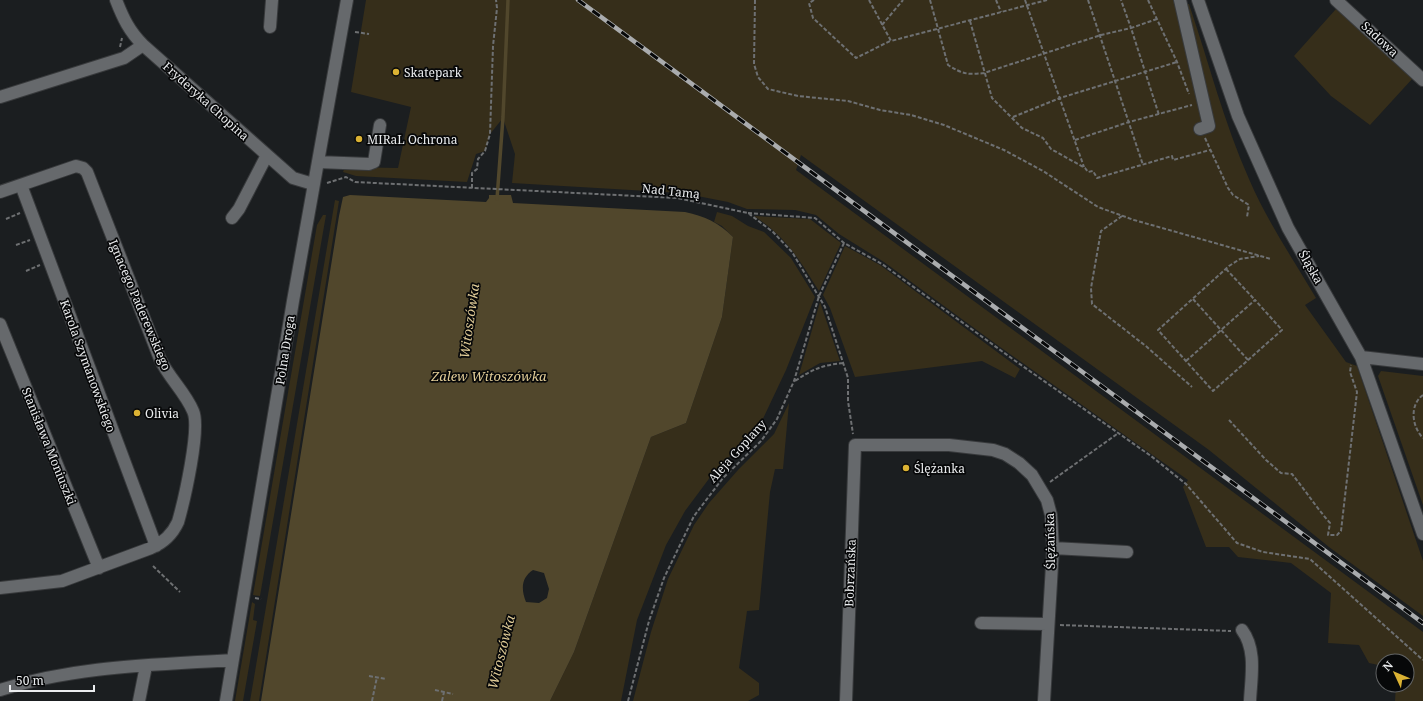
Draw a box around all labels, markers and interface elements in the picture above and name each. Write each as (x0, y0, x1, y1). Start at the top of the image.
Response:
street label: Sadowa (1358, 18, 1402, 61)
street label: Fryderyka Chopina (159, 58, 253, 144)
place label: Skatepark (404, 64, 463, 81)
marker: Skatepark (391, 67, 401, 77)
place label: MIRaL Ochrona (367, 131, 458, 148)
marker: MIRaL Ochrona (354, 134, 364, 144)
street label: Nad Tamą (641, 180, 701, 203)
street label: Ignacego Paderewskiego (105, 237, 175, 373)
street label: Śląska (1295, 247, 1328, 287)
water label: Witoszówka (455, 282, 483, 360)
street label: Karola Szymanowskiego (56, 297, 120, 435)
street label: Polna Droga (271, 314, 299, 386)
water label: Zalew Witoszówka (430, 367, 547, 385)
street label: Stanisława Moniuszki (18, 385, 80, 507)
place label: Olivia (145, 405, 179, 422)
marker: Olivia (132, 408, 142, 418)
street label: Aleja Goplany (704, 416, 770, 486)
place label: Ślężanka (914, 460, 965, 477)
marker: Ślężanka (901, 463, 911, 473)
street label: Ślężańska (1041, 512, 1059, 569)
street label: Bobrzańska (840, 539, 860, 607)
water label: Witoszówka (483, 613, 519, 691)
north arrow (1375, 653, 1415, 693)
text: N (1379, 657, 1396, 674)
scale bar (10, 667, 94, 693)
text: 50 m (16, 672, 44, 689)

